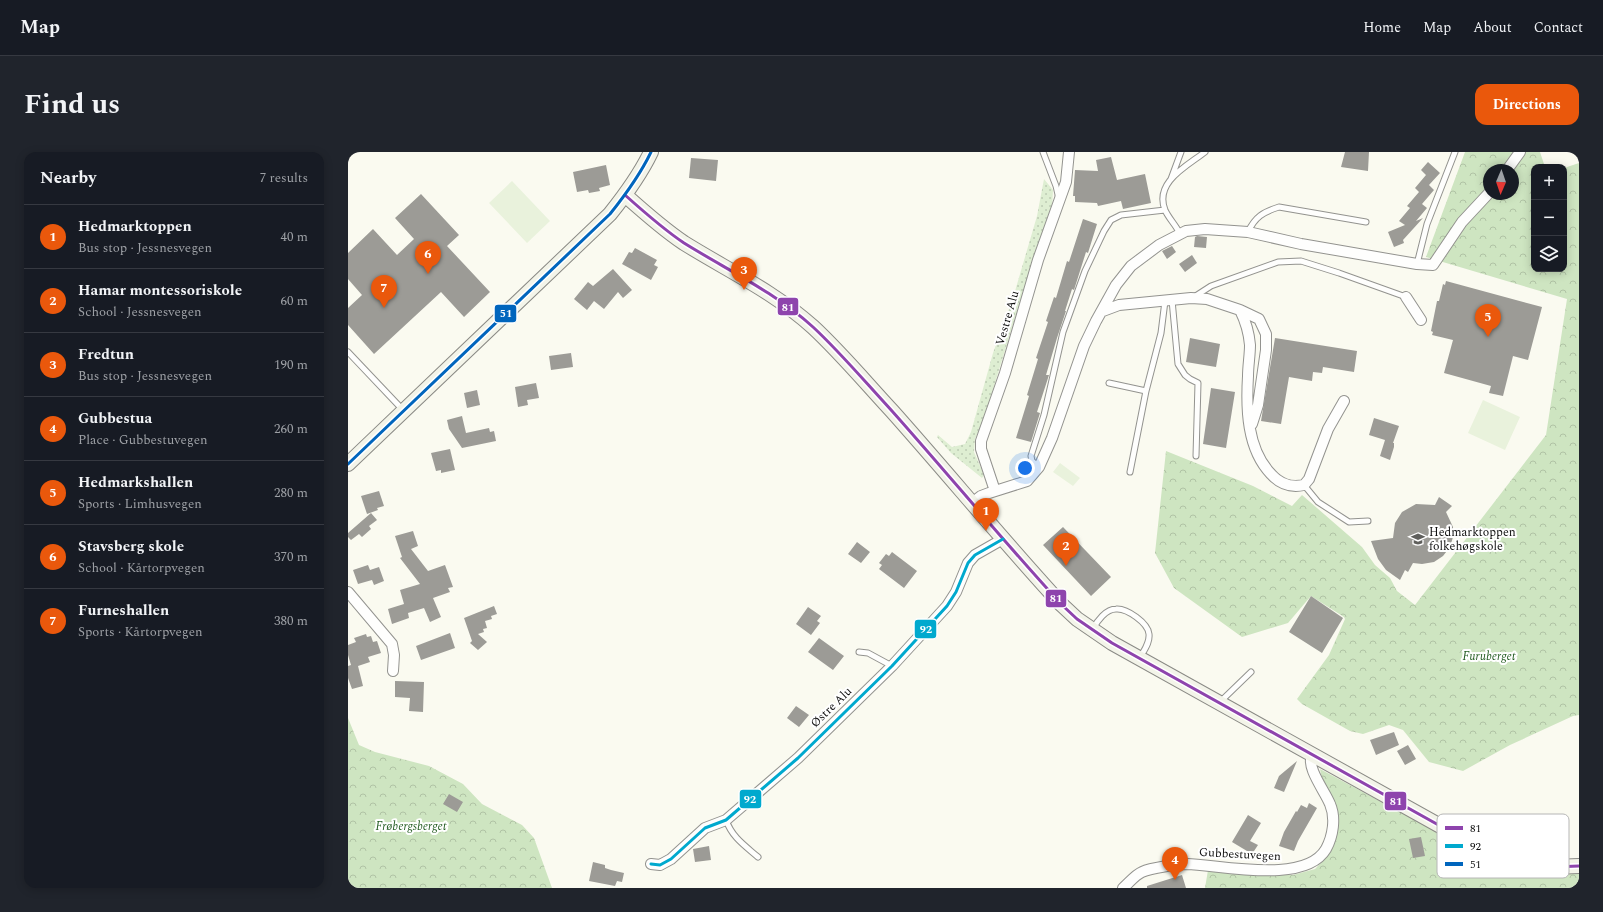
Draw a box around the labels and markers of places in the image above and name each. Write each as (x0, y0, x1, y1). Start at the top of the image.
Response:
pin: 6 (415, 241, 441, 274)
pin: 3 (731, 257, 757, 290)
pin: 7 (371, 275, 397, 308)
pin: 5 (1475, 304, 1501, 337)
pin: 1 (973, 498, 999, 531)
place label: Hedmarktoppen folkehøgskole (1429, 523, 1516, 556)
school or university icon: Hedmarktoppen folkehøgskole (1410, 531, 1426, 547)
pin: 2 (1053, 533, 1079, 566)
pin: 4 (1162, 847, 1188, 880)

